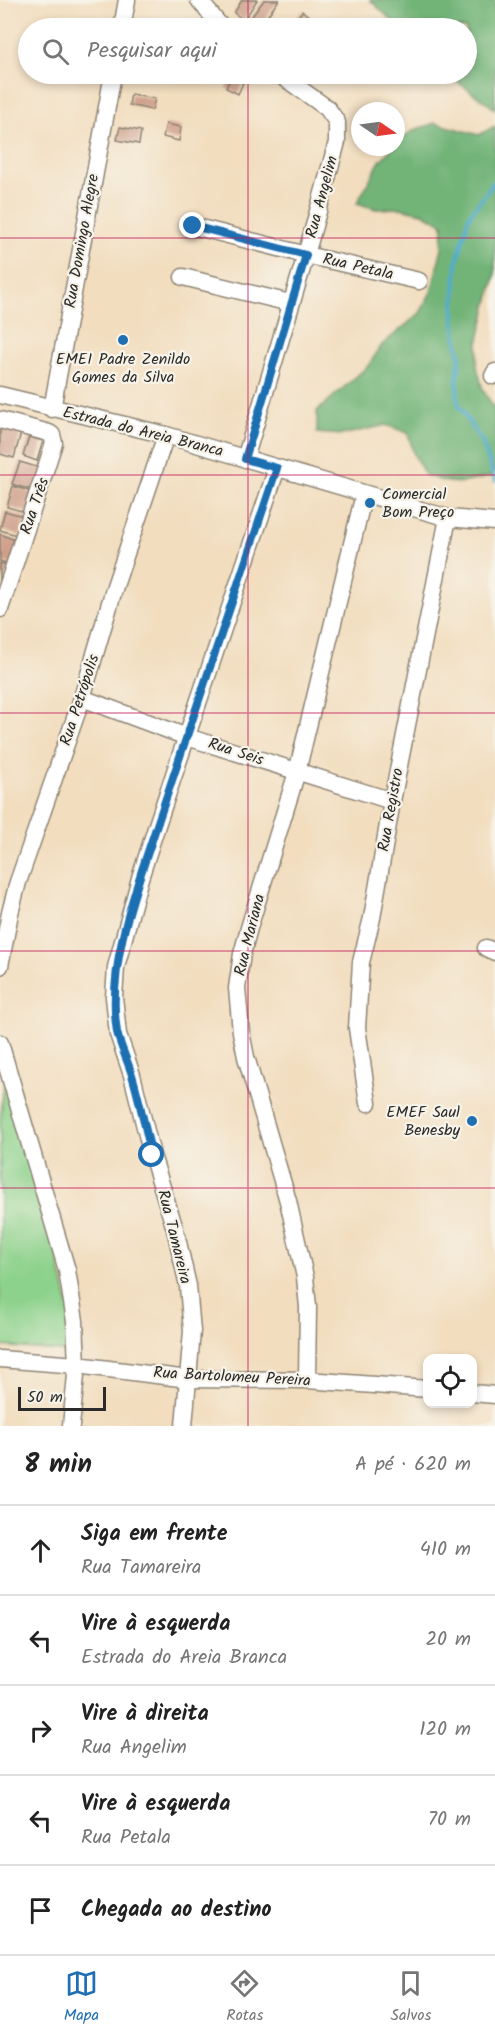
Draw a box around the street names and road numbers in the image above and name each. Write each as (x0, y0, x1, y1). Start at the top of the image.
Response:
street label: Rua Angelim (299, 153, 345, 241)
street label: Rua Domingo Alegre (58, 172, 106, 310)
street label: Rua Petala (320, 247, 396, 287)
street label: Estrada do Areia Branca (60, 400, 226, 464)
street label: Rua Três (14, 474, 56, 538)
street label: Rua Petrópolis (53, 651, 107, 749)
street label: Rua Seis (205, 731, 267, 773)
street label: Rua Registro (371, 766, 411, 854)
street label: Rua Mariana (228, 891, 272, 979)
street label: Rua Tamareira (150, 1187, 198, 1287)
street label: Rua Bartolomeu Pereira (153, 1360, 311, 1394)

